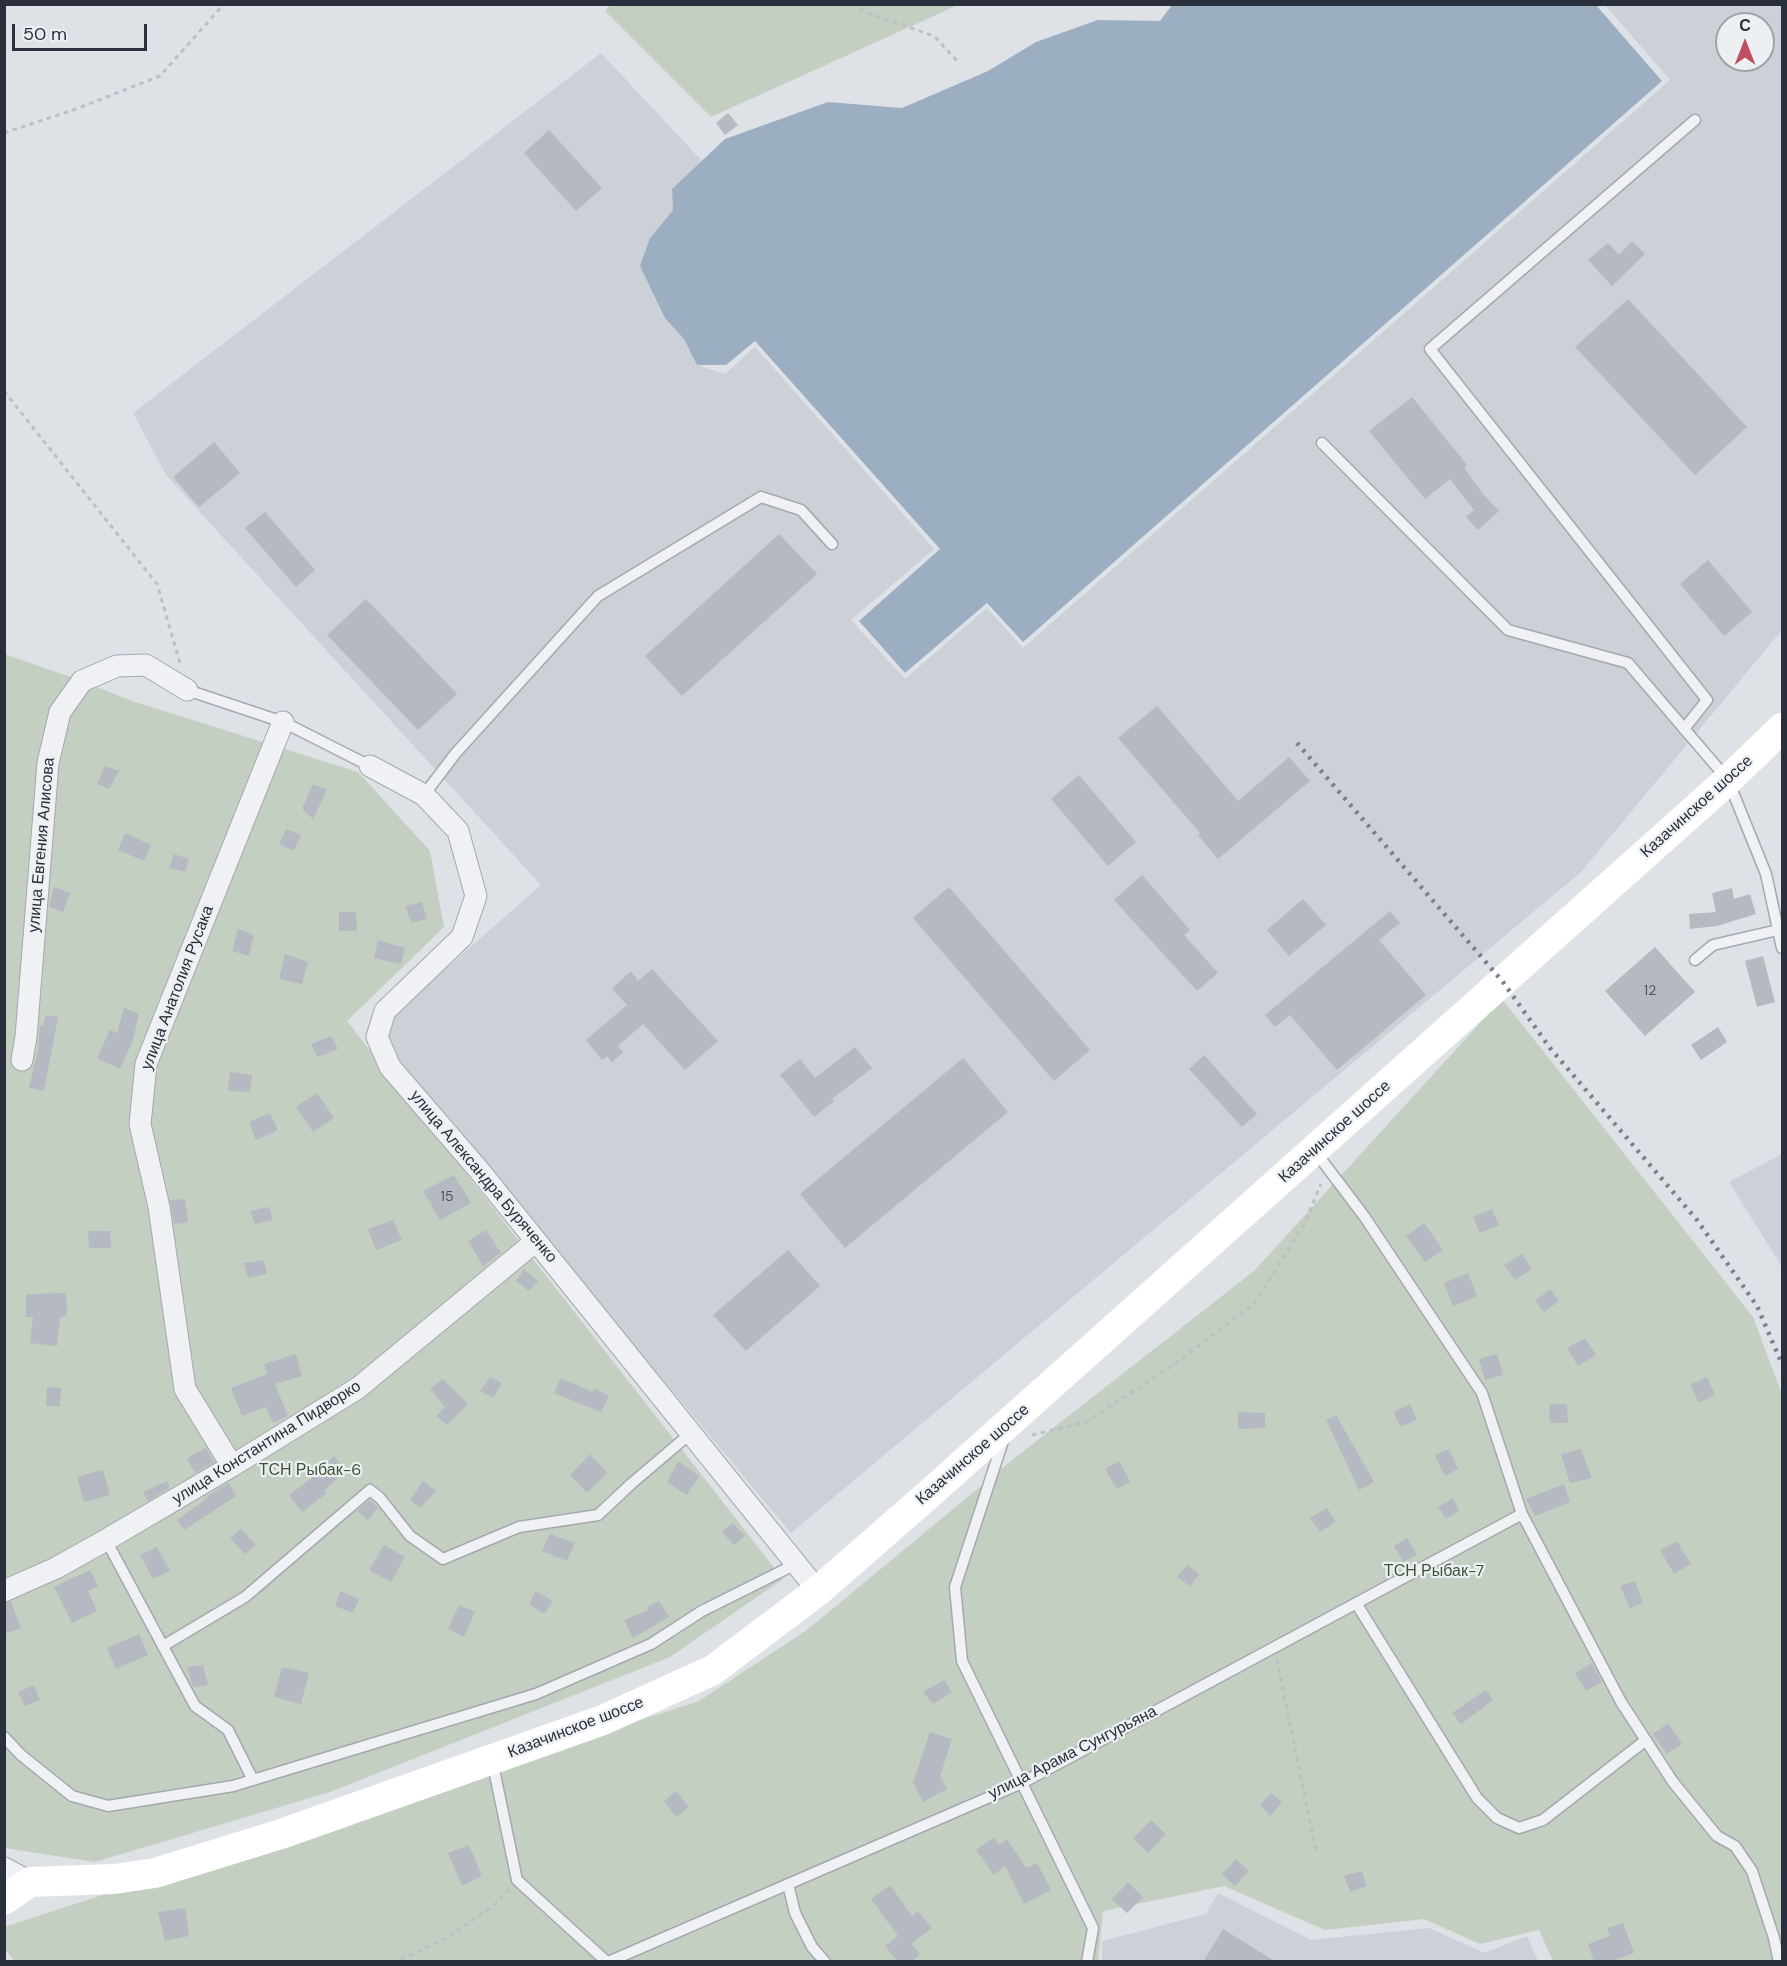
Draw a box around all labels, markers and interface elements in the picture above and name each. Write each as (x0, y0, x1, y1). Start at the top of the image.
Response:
scale bar (15, 12, 150, 50)
north arrow (1715, 12, 1775, 72)
text: С (1739, 15, 1751, 36)
text: 50 m (23, 22, 67, 46)
street label: Казачинское шоссе (1637, 752, 1757, 862)
street label: улица Евгения Алисова (25, 757, 59, 933)
street label: улица Анатолия Русака (138, 903, 218, 1073)
house number: 12 (1644, 983, 1656, 999)
street label: Казачинское шоссе (1275, 1077, 1395, 1187)
street label: улица Александра Буряченко (405, 1087, 561, 1267)
house number: 15 (441, 1189, 453, 1205)
street label: улица Константина Пидворко (169, 1377, 365, 1509)
street label: Казачинское шоссе (912, 1401, 1034, 1509)
park label: ТСН Рыбак-6 (259, 1461, 361, 1481)
park label: ТСН Рыбак-7 (1384, 1562, 1484, 1582)
street label: Казачинское шоссе (505, 1693, 647, 1763)
street label: улица Арама Сунгурьяна (986, 1702, 1160, 1804)

